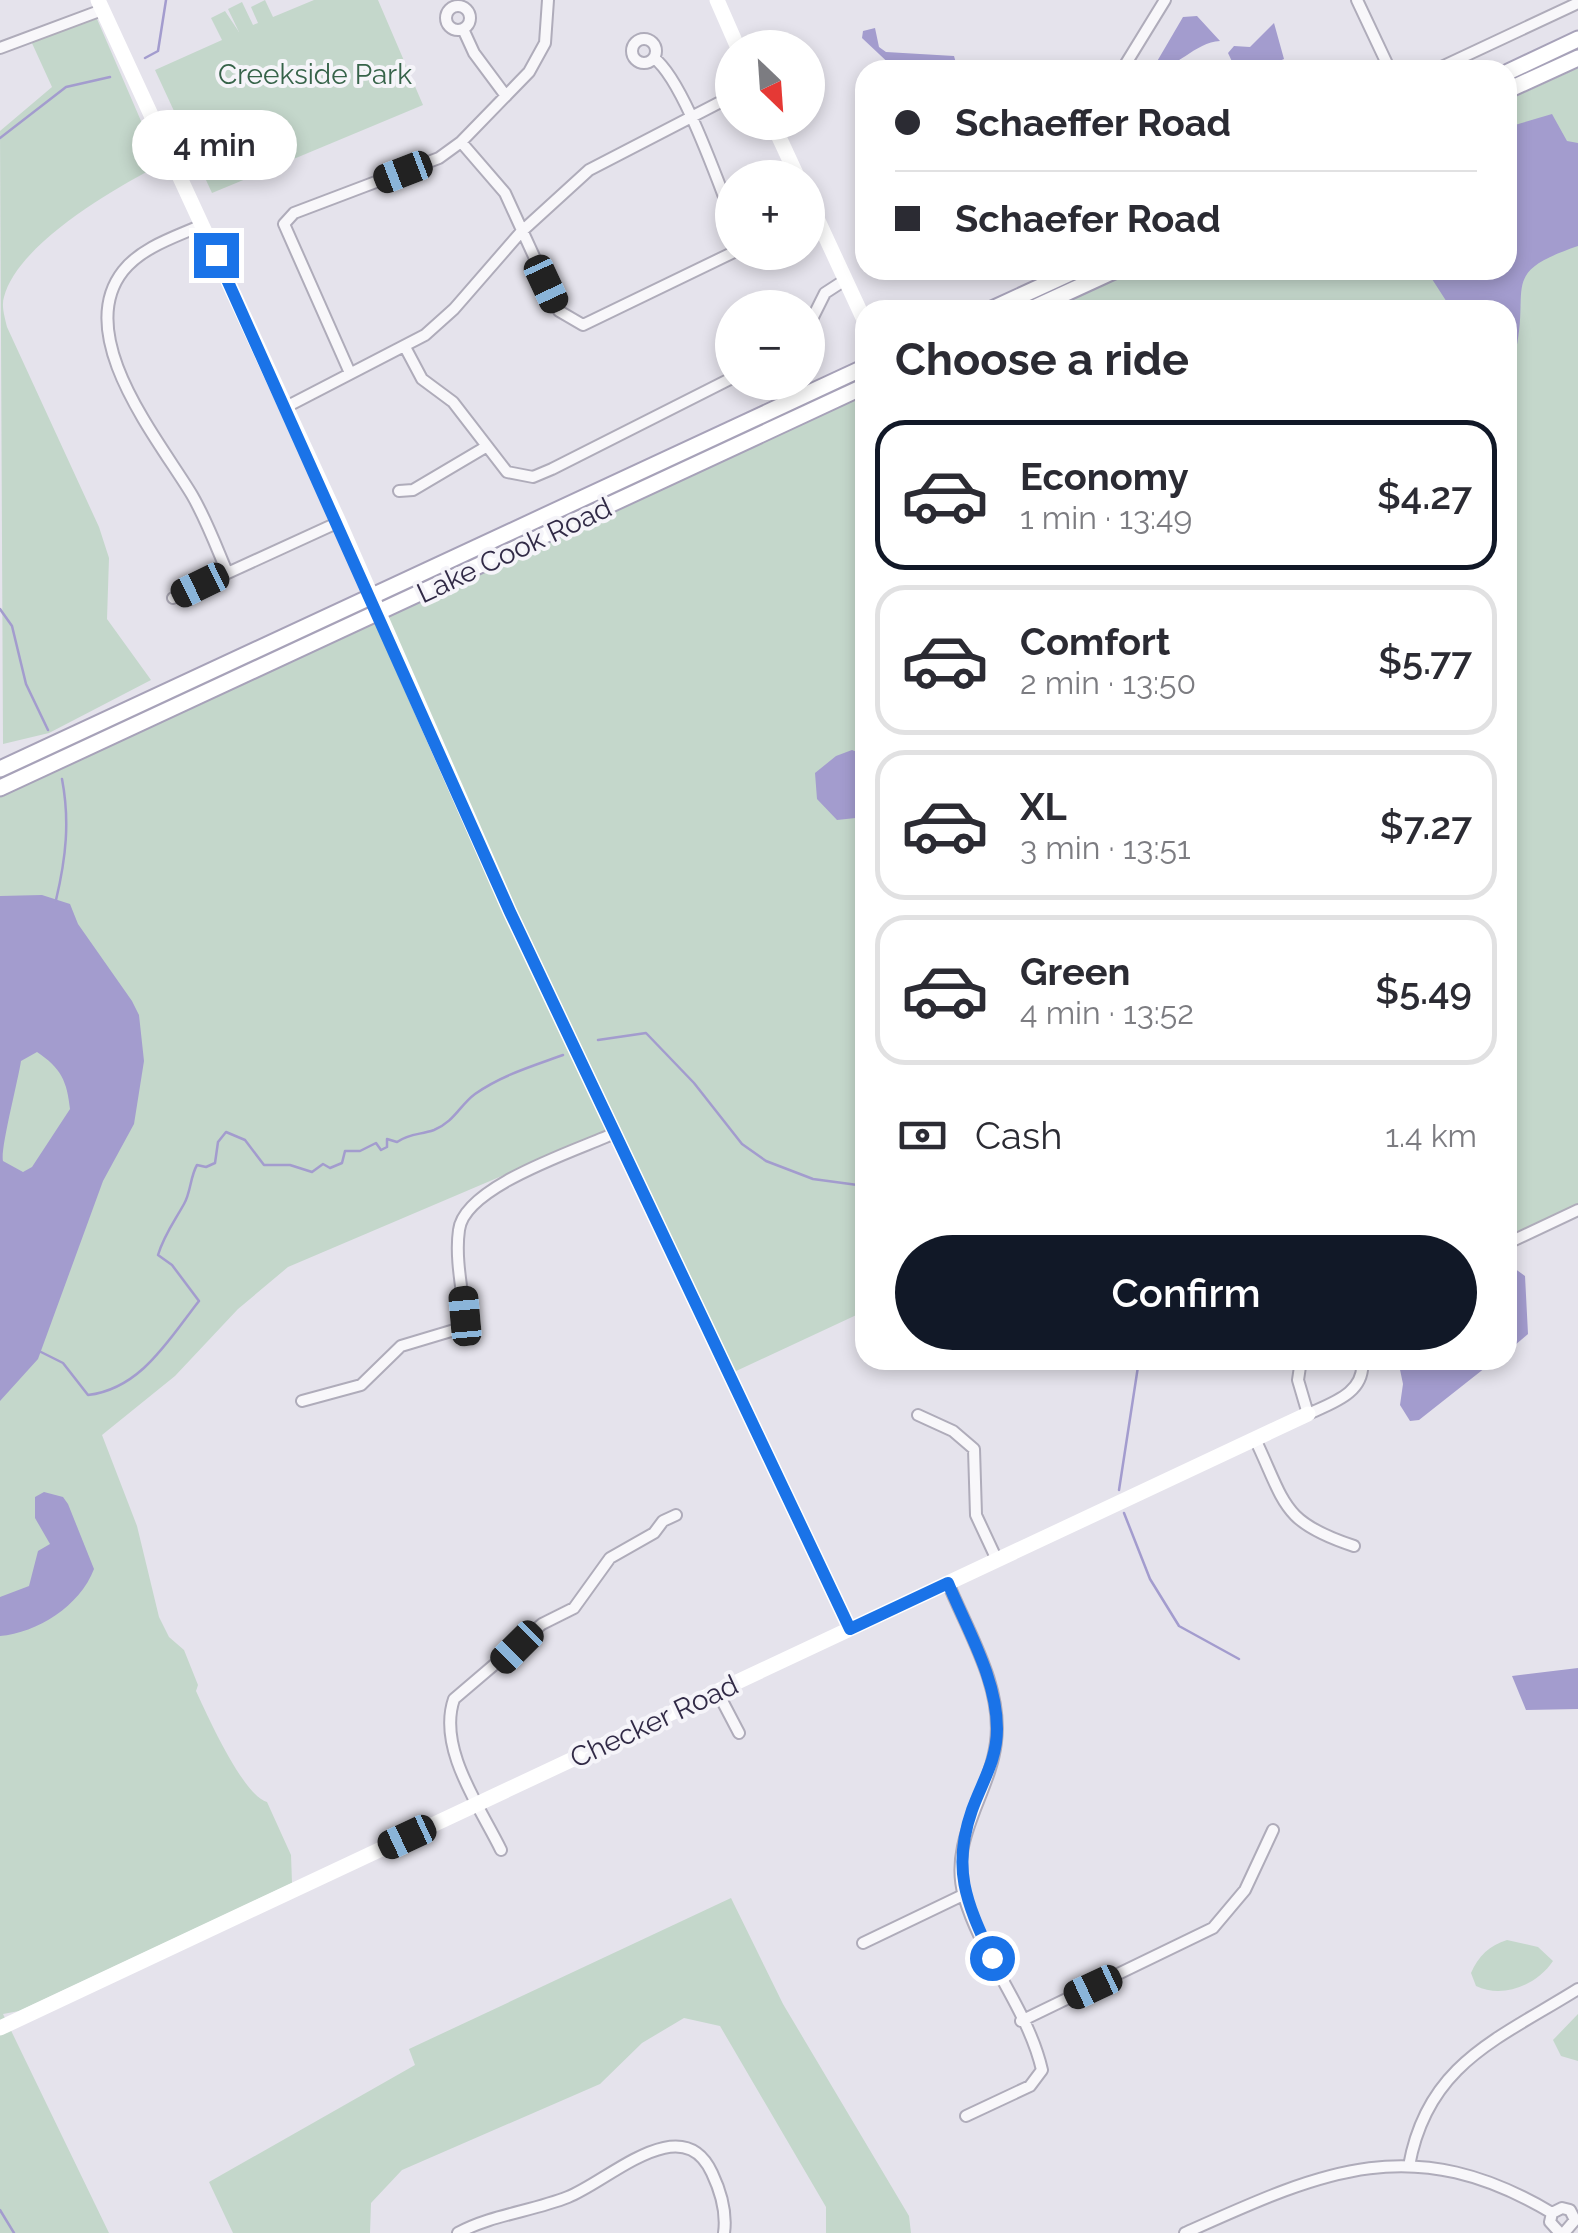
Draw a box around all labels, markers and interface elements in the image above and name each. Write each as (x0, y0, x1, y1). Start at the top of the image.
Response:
north arrow (715, 30, 825, 140)
map controls (715, 30, 825, 400)
park label: Creekside Park (218, 58, 412, 91)
text: Schaeffer Road (955, 100, 1231, 145)
callout: 4 min (134, 110, 298, 180)
text: 4 min (173, 126, 256, 163)
car (370, 147, 436, 197)
button: + (715, 160, 825, 270)
text: Schaefer Road (955, 196, 1221, 241)
route end (194, 233, 239, 278)
car (520, 250, 572, 318)
button: − (715, 290, 825, 400)
text: Choose a ride (895, 333, 1189, 386)
icon: car (900, 450, 990, 540)
text: Economy (1020, 454, 1189, 499)
text: $4.27 (1377, 473, 1472, 518)
street label: Lake Cook Road (412, 491, 617, 610)
text: 1 min · 13:49 (1020, 499, 1192, 536)
car (166, 558, 234, 612)
icon: car (900, 615, 990, 705)
text: Comfort (1020, 619, 1170, 664)
text: $5.77 (1378, 638, 1472, 683)
text: 2 min · 13:50 (1020, 664, 1196, 701)
icon: car (900, 780, 990, 870)
text: XL (1020, 784, 1067, 829)
text: $7.27 (1380, 803, 1472, 848)
text: 3 min · 13:51 (1020, 829, 1191, 866)
icon: car (900, 945, 990, 1035)
text: Green (1020, 949, 1130, 994)
text: $5.49 (1375, 968, 1472, 1013)
text: 4 min · 13:52 (1020, 994, 1194, 1031)
icon: cash (895, 1108, 950, 1163)
text: Cash (975, 1113, 1062, 1158)
text: 1.4 km (1385, 1117, 1477, 1154)
button: Confirm (895, 1235, 1477, 1350)
car (447, 1285, 483, 1347)
car (485, 1615, 549, 1679)
street label: Checker Road (565, 1668, 743, 1775)
car (373, 1811, 441, 1863)
route start (970, 1936, 1015, 1981)
car (1059, 1961, 1127, 2013)

